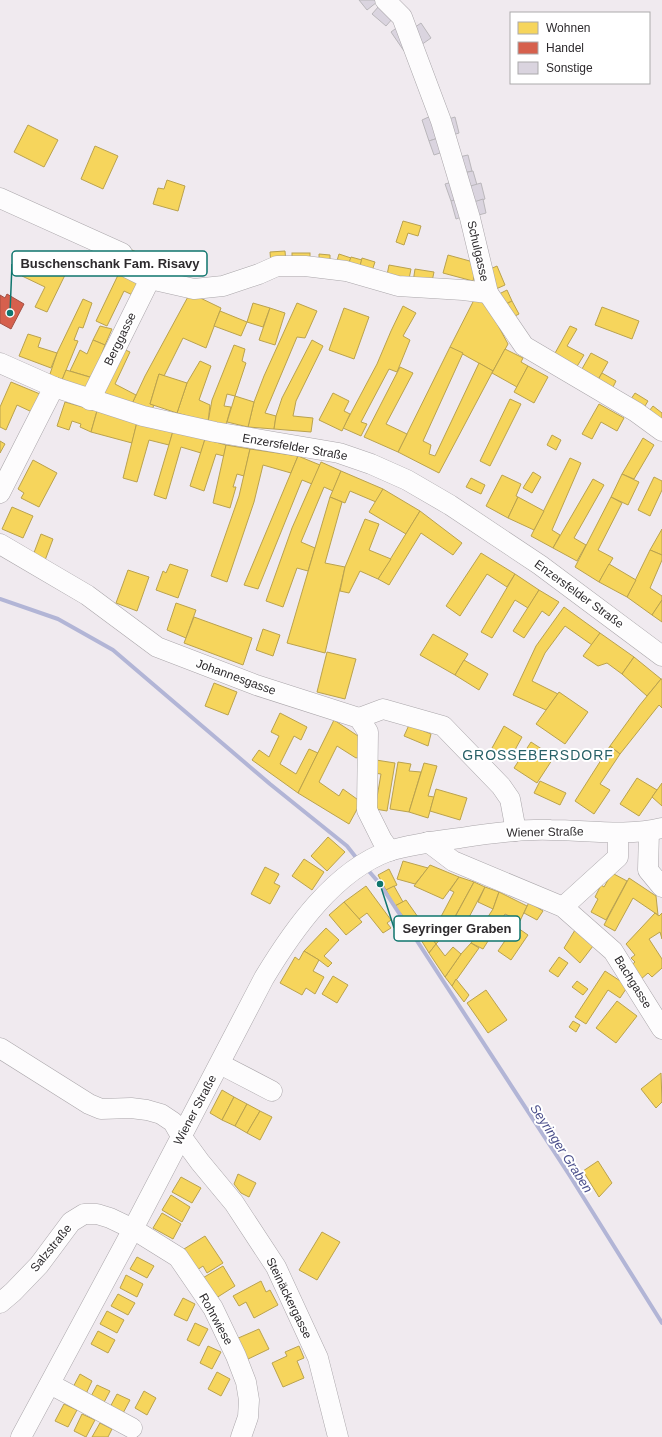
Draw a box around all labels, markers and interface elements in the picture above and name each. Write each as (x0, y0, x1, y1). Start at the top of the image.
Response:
legend (510, 12, 650, 84)
text: Wohnen (546, 21, 590, 35)
text: Handel (546, 41, 584, 55)
text: Sonstige (546, 61, 593, 75)
street label: Schulgasse (464, 219, 492, 283)
callout: Buschenschank Fam. Risavy (12, 251, 207, 276)
text: Buschenschank Fam. Risavy (20, 256, 200, 271)
street label: Berggasse (101, 310, 139, 368)
street label: Enzersfelder Straße (241, 431, 349, 463)
street label: Enzersfelder Straße (532, 557, 627, 631)
street label: Johannesgasse (194, 656, 278, 698)
district label: GROSSEBERSDORF (462, 747, 614, 763)
street label: Wiener Straße (506, 824, 584, 840)
callout: Seyringer Graben (394, 916, 520, 941)
text: Seyringer Graben (402, 921, 512, 936)
street label: Bachgasse (611, 953, 655, 1011)
street label: Wiener Straße (171, 1072, 219, 1147)
water label: Seyringer Graben (527, 1101, 596, 1195)
street label: Salzstraße (28, 1221, 75, 1275)
street label: Steinäckergasse (263, 1255, 315, 1341)
street label: Rohrwiese (196, 1291, 236, 1347)

